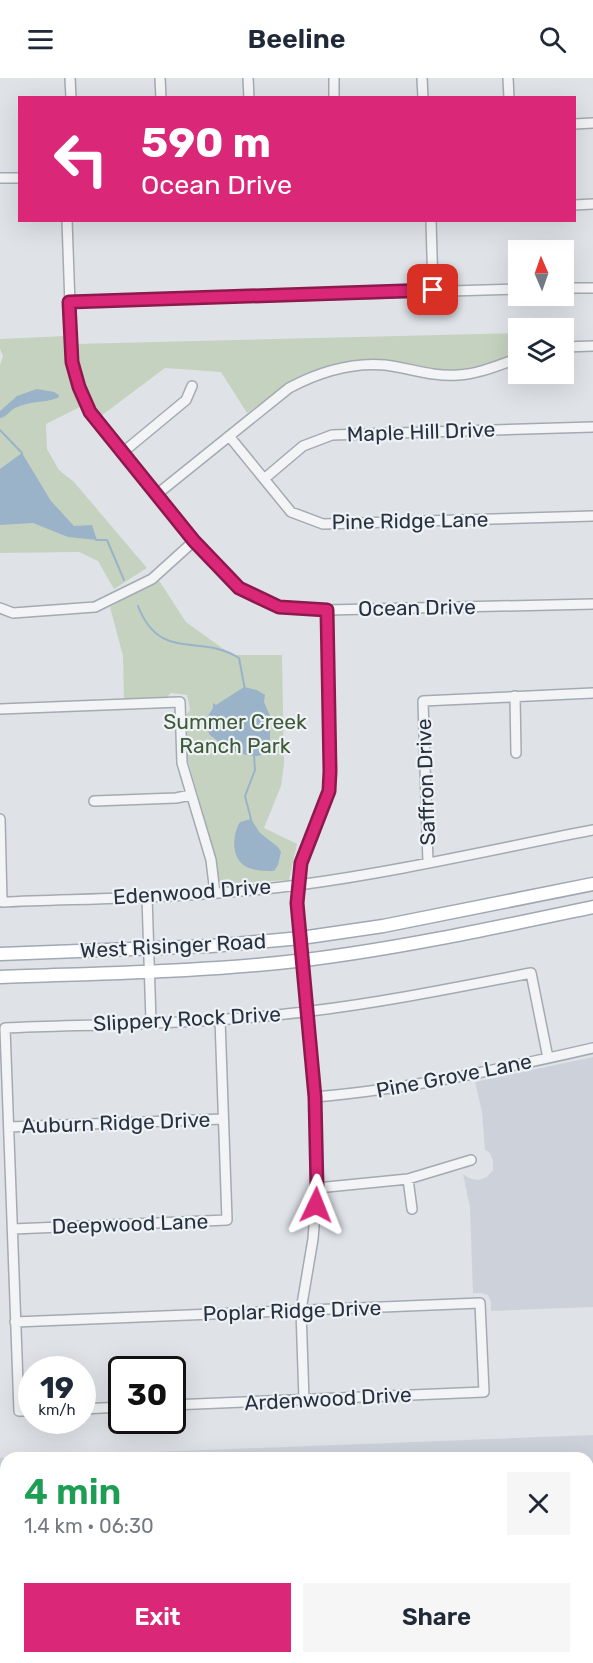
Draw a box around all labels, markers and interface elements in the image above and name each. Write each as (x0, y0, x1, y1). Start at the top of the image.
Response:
icon: menu (24, 23, 57, 56)
text: Beeline (247, 23, 346, 55)
icon: search (536, 23, 569, 56)
text: 590 m (141, 118, 271, 168)
icon: left (42, 120, 120, 198)
text: Ocean Drive (141, 169, 292, 201)
north arrow (508, 240, 574, 306)
map controls (508, 240, 574, 384)
pin (407, 264, 458, 315)
icon: arrive (416, 273, 449, 306)
button: layers (508, 318, 574, 384)
street label: Maple Hill Drive (346, 416, 496, 447)
street label: Pine Ridge Lane (331, 507, 489, 534)
street label: Ocean Drive (358, 594, 476, 621)
park label: Summer Creek Ranch Park (163, 709, 307, 758)
street label: Saffron Drive (411, 718, 440, 846)
street label: Edenwood Drive (112, 874, 272, 909)
street label: West Risinger Road (79, 928, 267, 963)
street label: Slippery Rock Drive (93, 1001, 281, 1036)
street label: Pine Grove Lane (374, 1048, 534, 1103)
street label: Auburn Ridge Drive (21, 1107, 211, 1138)
position arrow (284, 1173, 348, 1237)
street label: Deepwood Lane (51, 1208, 209, 1239)
street label: Poplar Ridge Drive (202, 1295, 382, 1326)
speed limit sign: 30 (108, 1356, 186, 1434)
text: 19 (40, 1370, 74, 1406)
street label: Ardenwood Drive (244, 1382, 412, 1415)
text: km/h (38, 1401, 76, 1419)
text: 4 min (24, 1470, 121, 1513)
button: close (507, 1472, 570, 1535)
text: 1.4 km · 06:30 (24, 1514, 154, 1538)
button: Exit (24, 1583, 291, 1652)
button: Share (303, 1583, 570, 1652)

